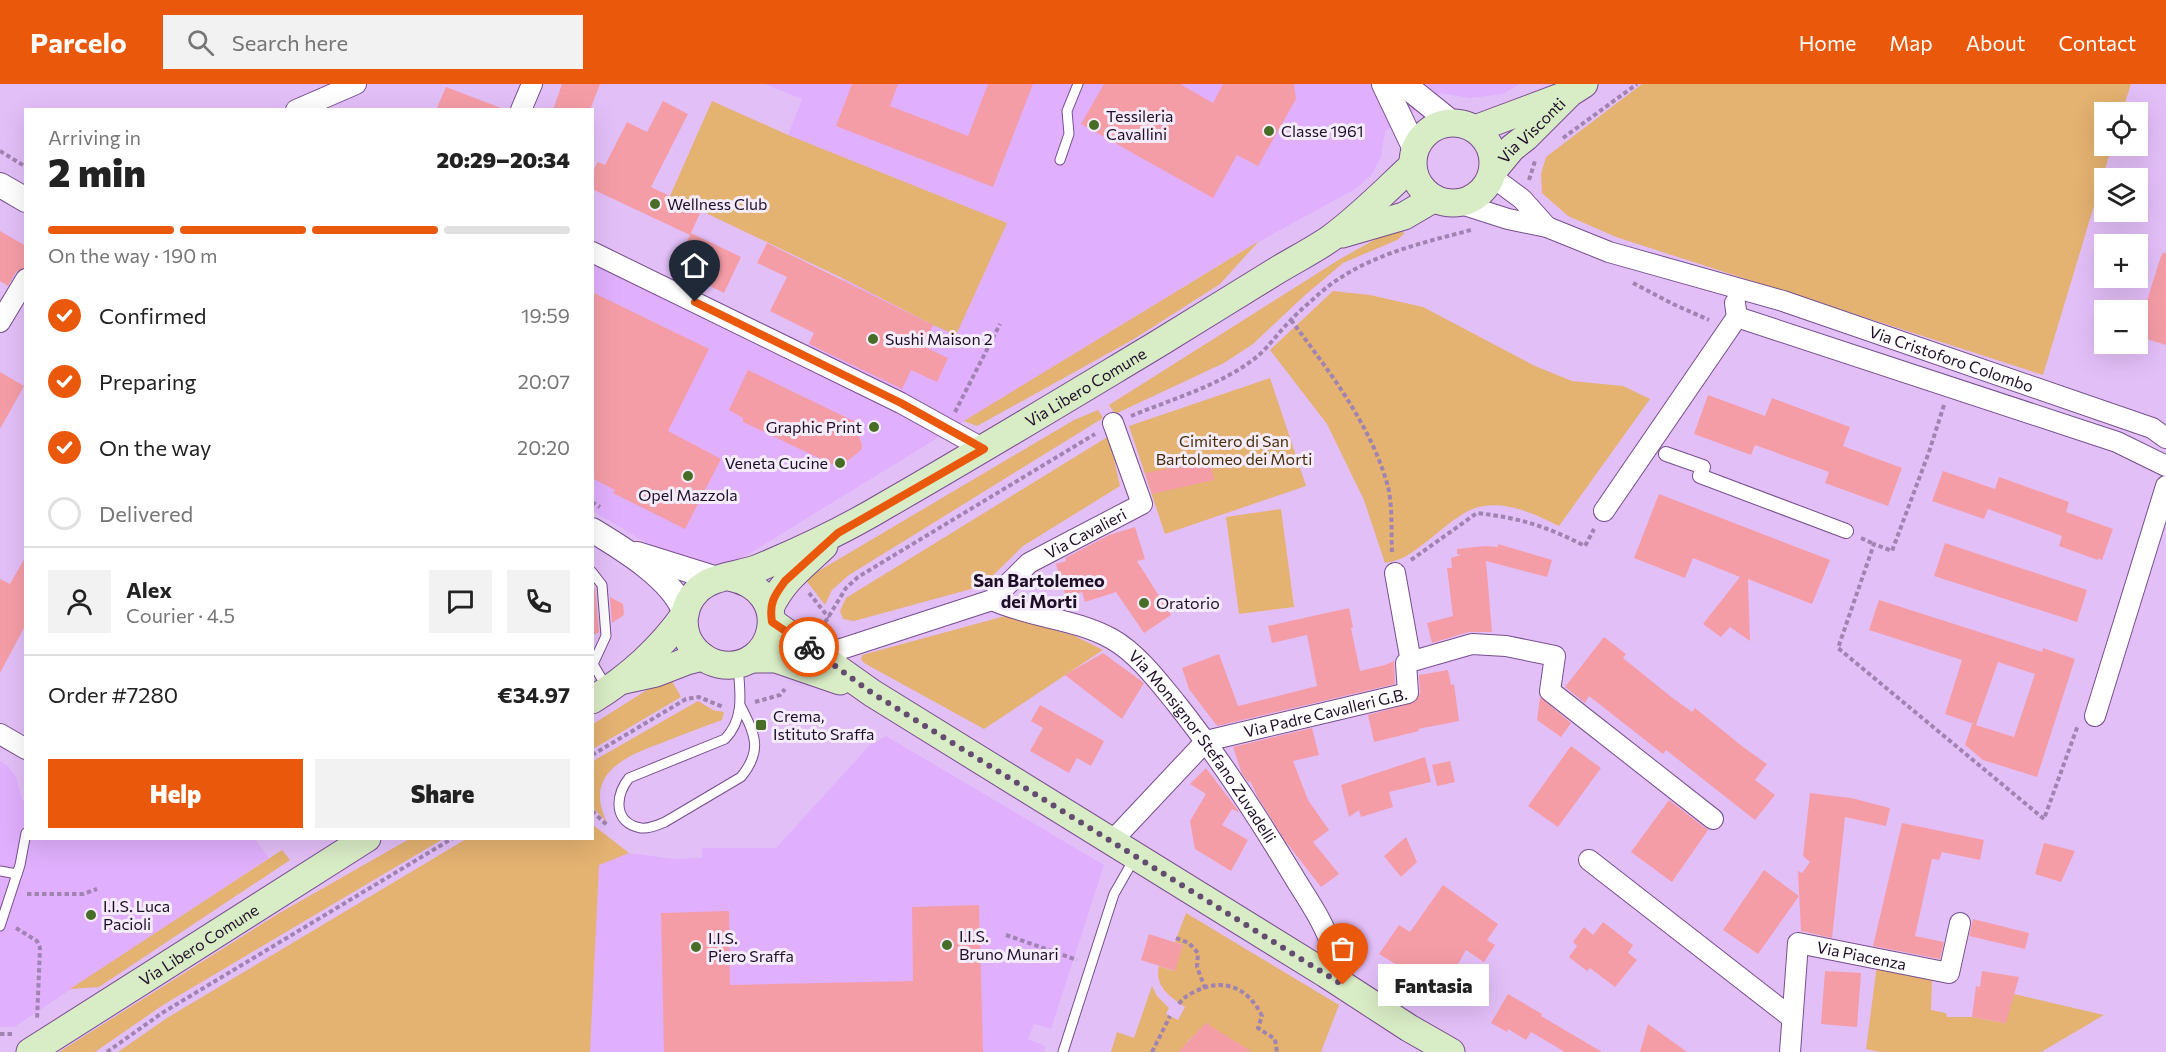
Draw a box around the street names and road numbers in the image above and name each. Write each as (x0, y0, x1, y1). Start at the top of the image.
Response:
street label: Via Visconti (1493, 94, 1569, 167)
street label: Via Cristoforo Colombo (1867, 321, 2036, 396)
street label: Via Libero Comune (1021, 343, 1149, 430)
street label: Via Cavalieri (1041, 504, 1129, 562)
street label: Via Monsignor Stefano Zuvadelli (1125, 646, 1280, 846)
street label: Via Padre Cavalleri G.B. (1242, 684, 1409, 741)
street label: Via Libero Comune (135, 899, 262, 989)
street label: Via Piacenza (1815, 937, 1908, 973)

